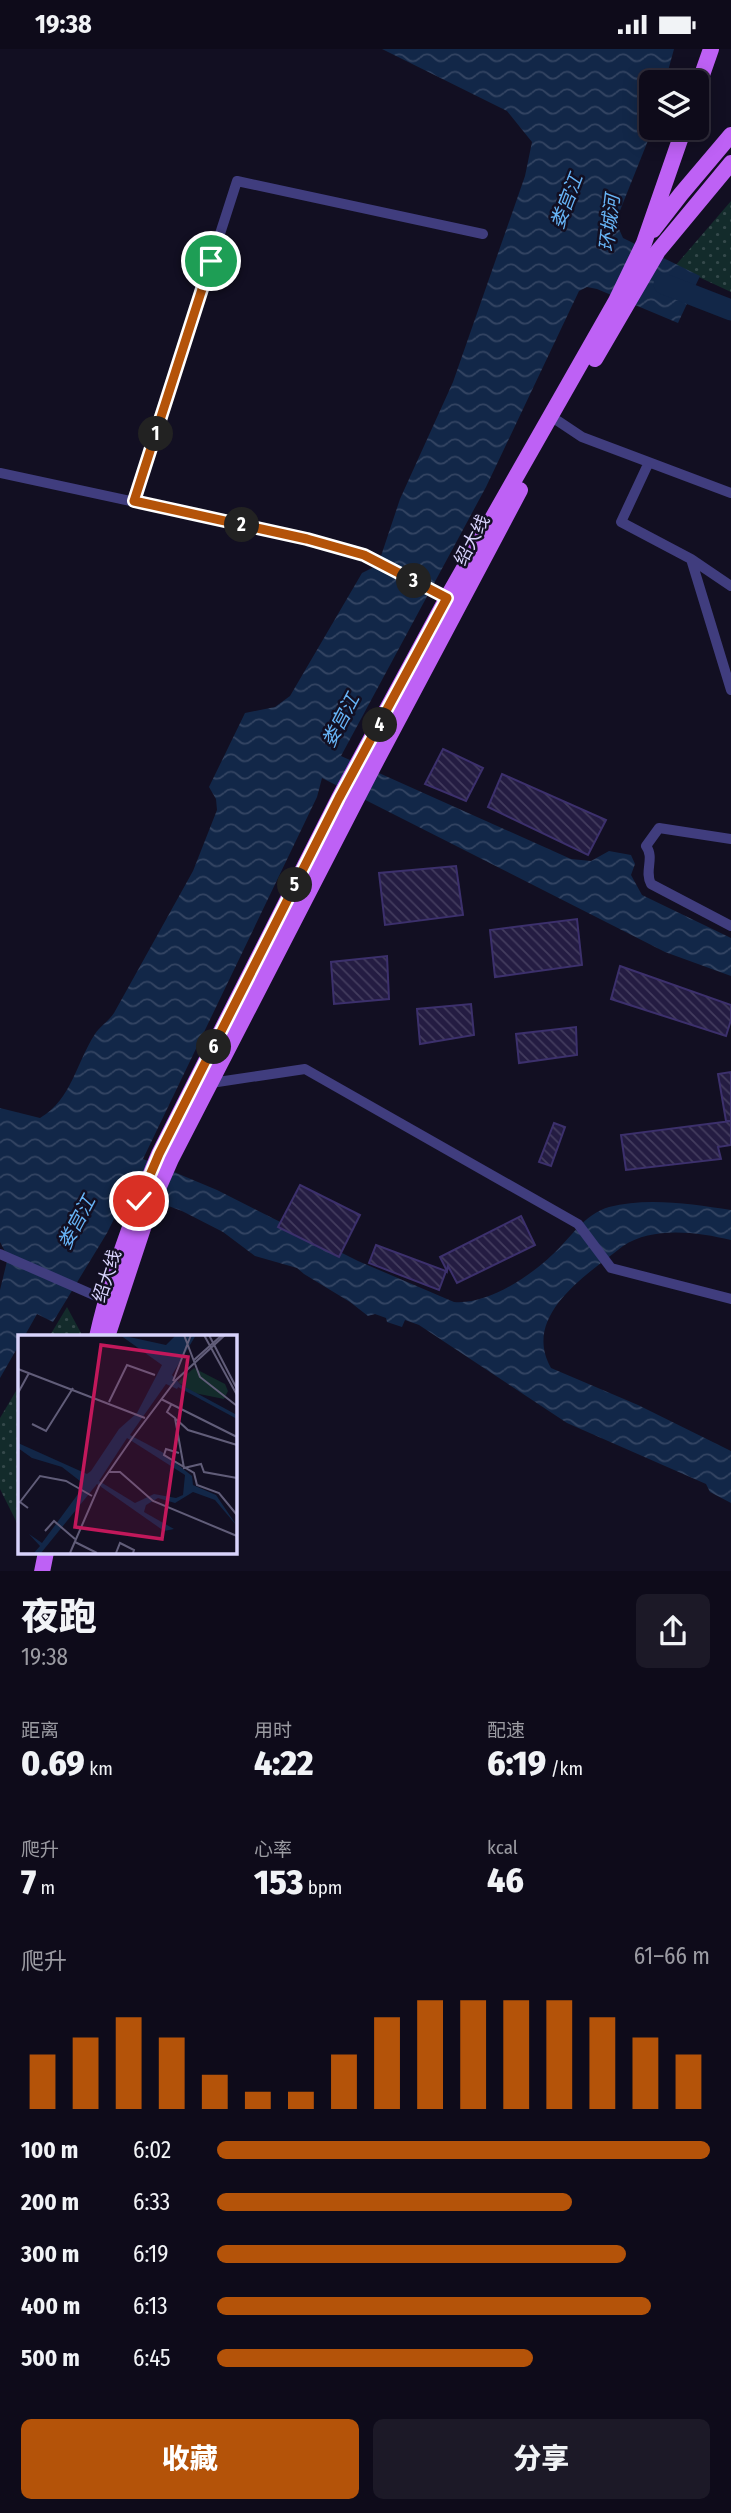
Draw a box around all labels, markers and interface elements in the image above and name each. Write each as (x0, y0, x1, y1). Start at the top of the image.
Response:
text: 19:38 (35, 9, 92, 40)
map controls (639, 70, 709, 140)
button: layers (639, 70, 709, 140)
water label: 娄宫江 (546, 169, 588, 232)
water label: 环城河 (595, 189, 625, 253)
pin (181, 231, 241, 291)
icon: arrive (192, 242, 230, 280)
pin: 1 (138, 417, 174, 451)
text: 1 (151, 422, 160, 445)
pin: 2 (224, 507, 260, 543)
street label: 绍大线 (450, 511, 494, 569)
text: 2 (237, 513, 246, 536)
pin: 3 (396, 563, 432, 599)
text: 3 (409, 569, 418, 592)
water label: 娄宫江 (317, 688, 365, 751)
pin: 4 (362, 707, 398, 743)
text: 4 (375, 713, 384, 736)
pin: 5 (278, 867, 312, 903)
text: 5 (290, 873, 299, 896)
pin: 6 (196, 1030, 232, 1065)
text: 6 (209, 1035, 218, 1058)
pin (109, 1171, 169, 1231)
icon: check (120, 1182, 158, 1220)
water label: 娄宫江 (53, 1190, 101, 1253)
street label: 绍大线 (88, 1247, 126, 1305)
inset map (18, 1335, 236, 1554)
text: 夜跑 (21, 1594, 97, 1640)
button: share (636, 1594, 710, 1668)
text: 19:38 (21, 1643, 68, 1671)
text: 距离 (21, 1719, 59, 1742)
text: 用时 (254, 1719, 292, 1742)
text: 配速 (487, 1719, 525, 1742)
text: 0.69 (21, 1742, 85, 1784)
text: 4:22 (254, 1742, 313, 1784)
text: 6:19 (487, 1742, 546, 1784)
text: km (85, 1757, 113, 1780)
text: /km (546, 1757, 583, 1780)
text: kcal (487, 1836, 518, 1859)
text: 爬升 (21, 1838, 59, 1861)
text: 心率 (254, 1838, 292, 1861)
text: 46 (487, 1859, 524, 1901)
text: 7 (21, 1861, 36, 1903)
text: 153 (254, 1861, 303, 1903)
text: m (36, 1876, 55, 1899)
text: bpm (303, 1876, 342, 1899)
text: 61–66 m (634, 1942, 710, 1970)
text: 爬升 (21, 1947, 67, 1975)
text: 100 m (21, 2136, 78, 2164)
text: 6:02 (133, 2136, 171, 2164)
text: 200 m (21, 2188, 79, 2216)
text: 6:33 (133, 2188, 170, 2216)
text: 300 m (21, 2240, 79, 2268)
text: 6:19 (133, 2240, 169, 2268)
text: 400 m (21, 2292, 80, 2320)
text: 6:13 (133, 2292, 168, 2320)
text: 500 m (21, 2344, 80, 2372)
text: 6:45 (133, 2344, 171, 2372)
button: 收藏 (21, 2419, 359, 2499)
button: 分享 (373, 2419, 710, 2499)

